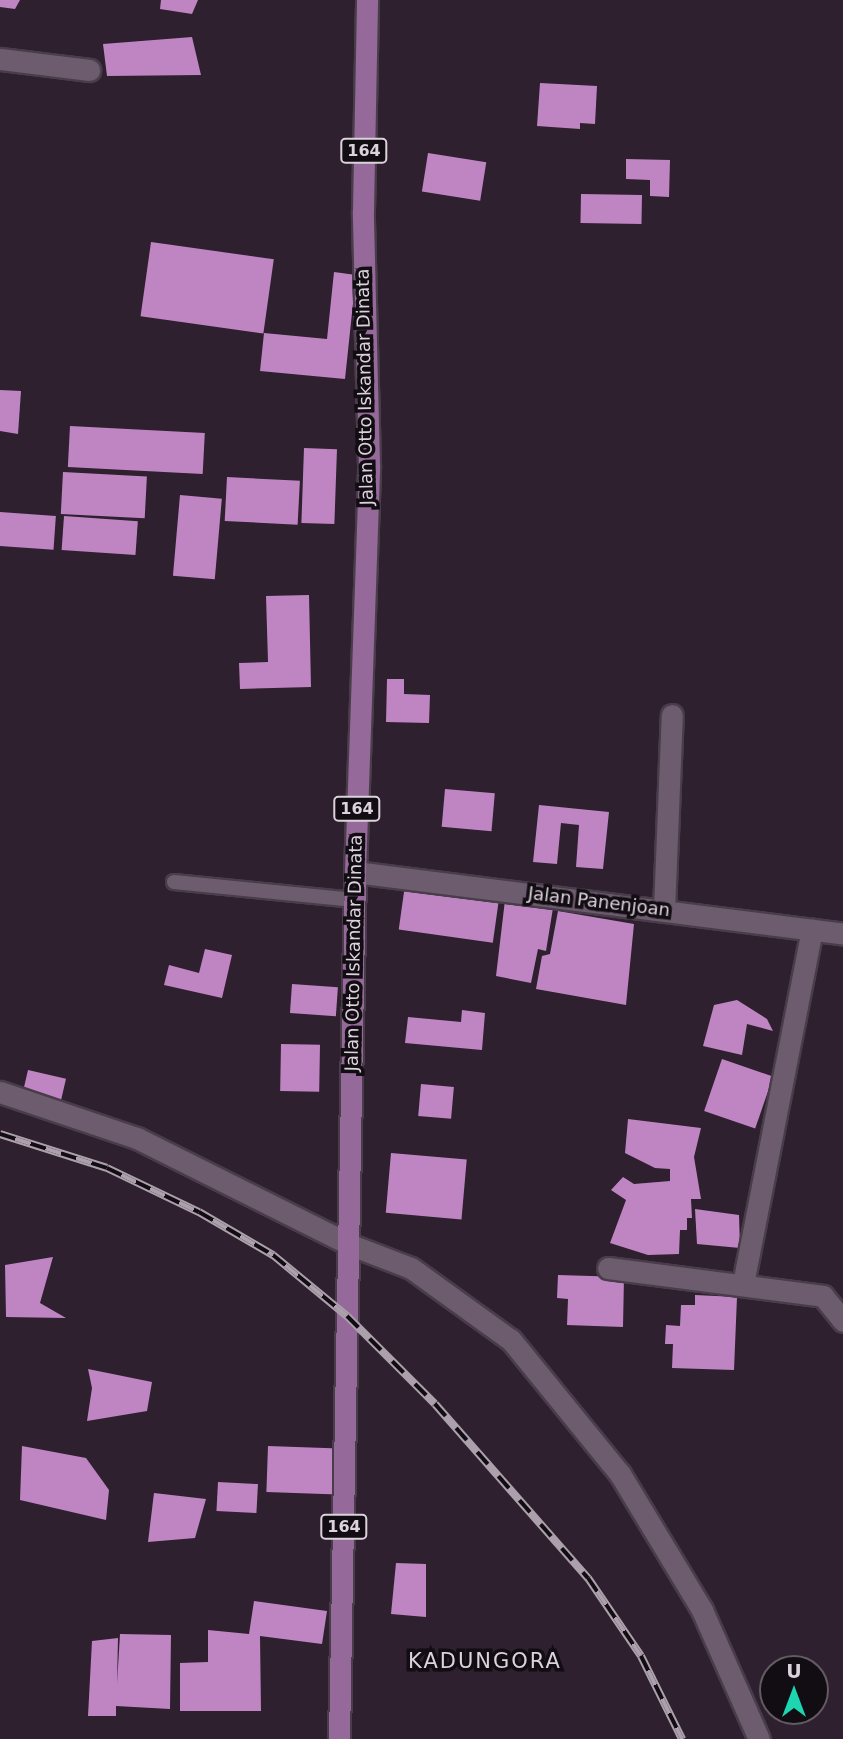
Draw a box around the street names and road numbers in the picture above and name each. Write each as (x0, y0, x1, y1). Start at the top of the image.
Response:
road number: 164 (340, 139, 388, 164)
street label: Jalan Otto Iskandar Dinata (352, 268, 378, 506)
road number: 164 (332, 796, 382, 822)
street label: Jalan Otto Iskandar Dinata (341, 834, 367, 1072)
street label: Jalan Panenjoan (527, 883, 671, 921)
road number: 164 (320, 1514, 368, 1540)

